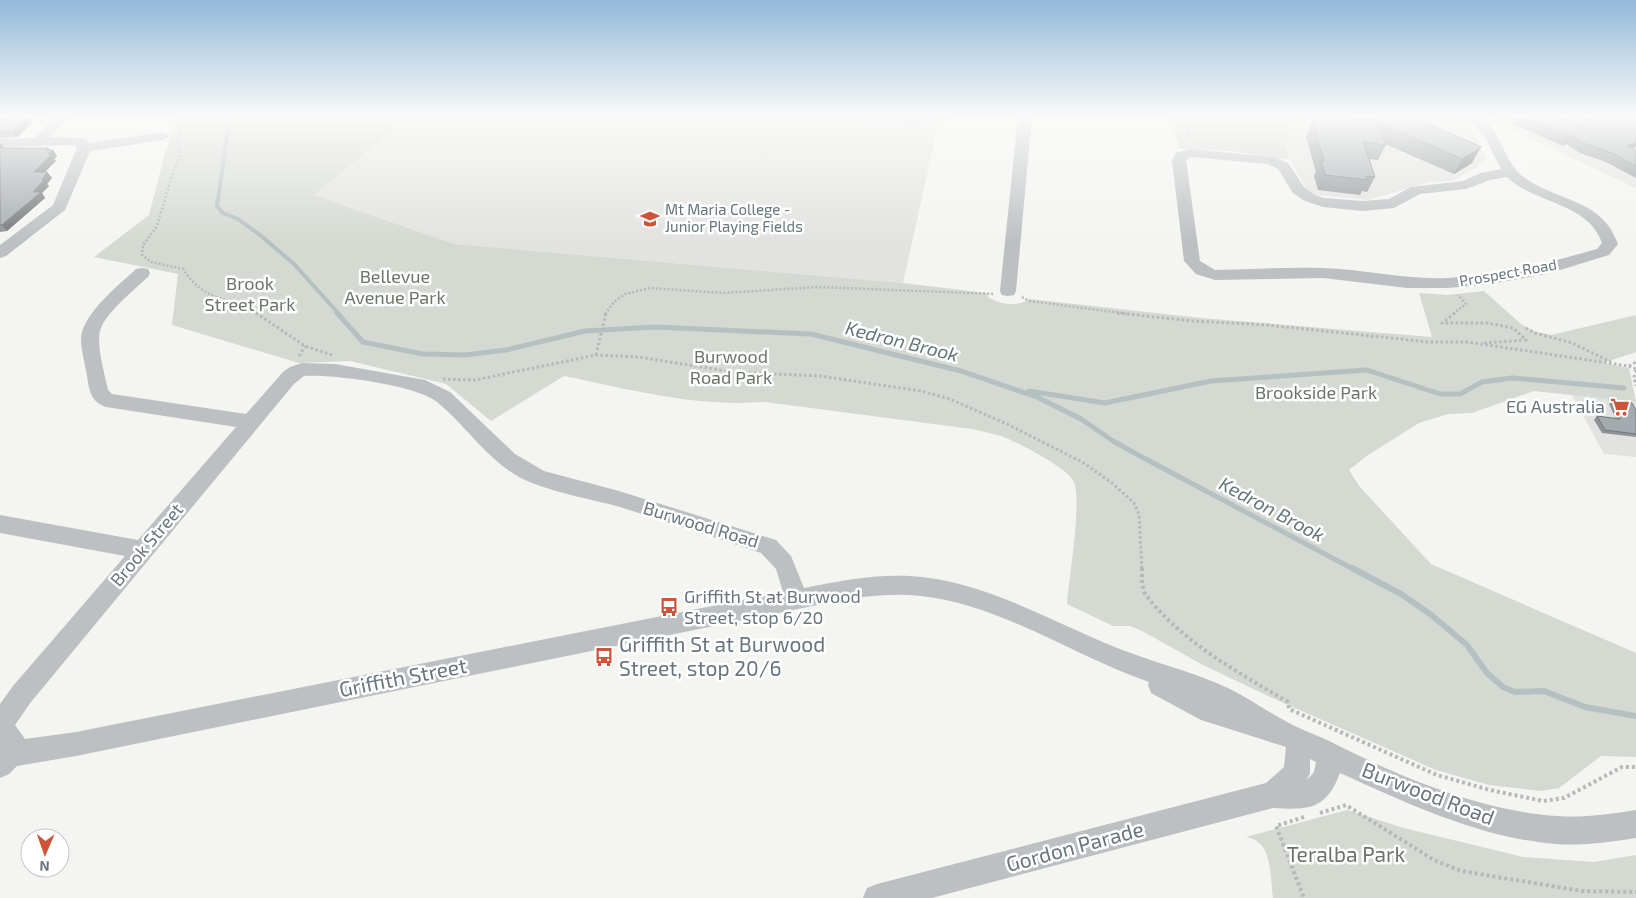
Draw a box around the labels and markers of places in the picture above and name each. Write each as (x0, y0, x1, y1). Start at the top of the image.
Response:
place label: Mt Maria College - Junior Playing Fields (665, 200, 803, 235)
school or university icon: Mt Maria College - Junior Playing Fields (639, 208, 661, 230)
place label: EG Australia (1506, 395, 1605, 417)
supermarket icon: EG Australia (1609, 396, 1631, 418)
place label: Griffith St at Burwood Street, stop 6/20 (684, 585, 861, 628)
bus stop icon: Griffith St at Burwood Street, stop 6/20 (658, 596, 680, 618)
place label: Griffith St at Burwood Street, stop 20/6 (619, 631, 825, 680)
bus stop icon: Griffith St at Burwood Street, stop 20/6 (593, 646, 615, 668)

